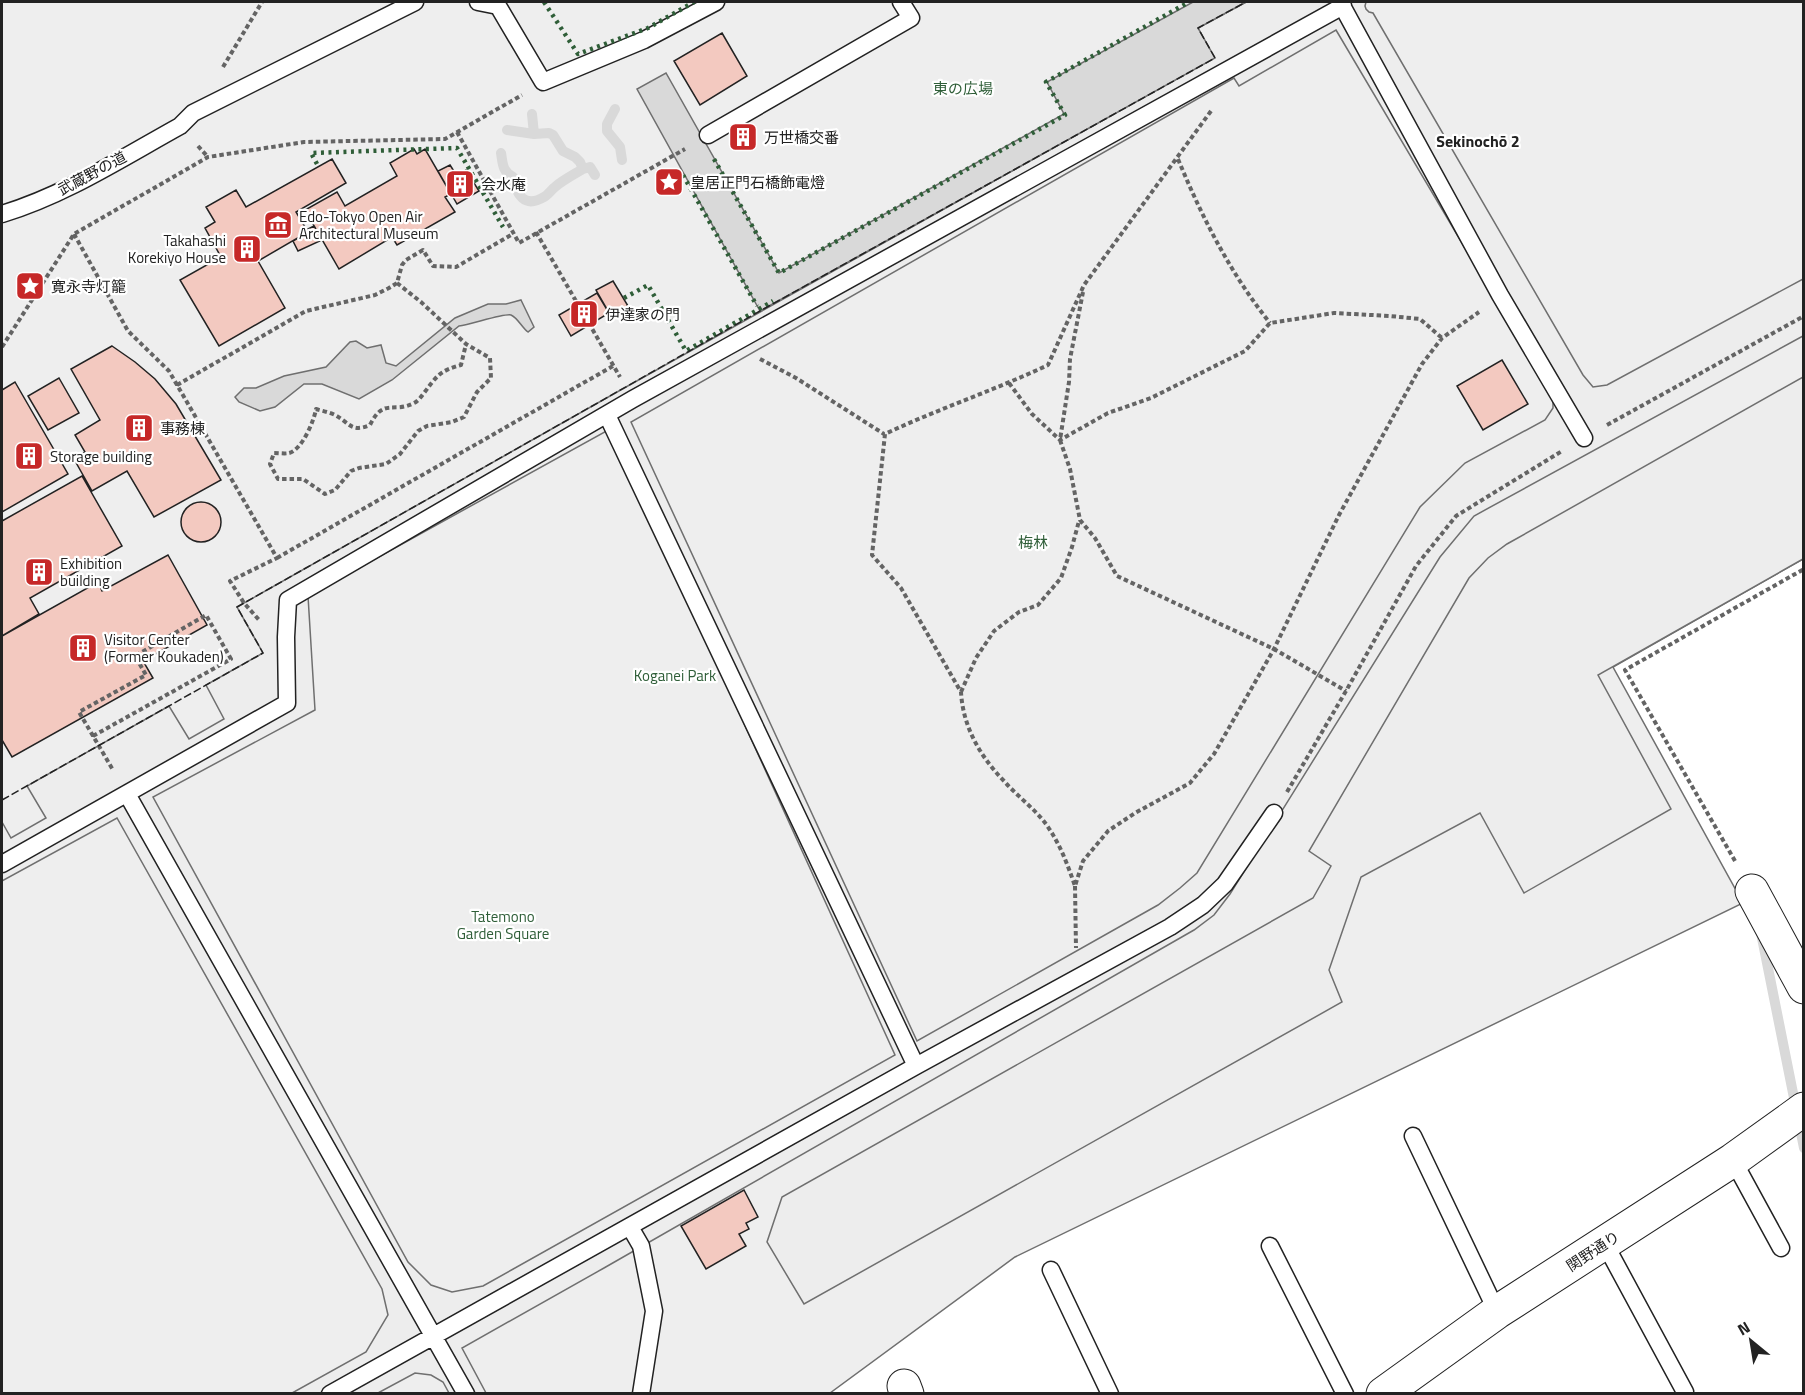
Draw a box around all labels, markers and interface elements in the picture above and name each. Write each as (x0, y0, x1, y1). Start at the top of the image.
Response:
park label: 東の広場 (933, 77, 993, 100)
building icon: 万世橋交番 (727, 121, 759, 153)
place label: 万世橋交番 (764, 126, 839, 149)
district label: Sekinochō 2 (1436, 129, 1520, 153)
street label: 武蔵野の道 (53, 145, 131, 201)
place icon: 皇居正門石橋飾電燈 (653, 166, 685, 198)
building icon: 会水庵 (444, 168, 476, 200)
place label: 皇居正門石橋飾電燈 (690, 171, 825, 194)
place label: 会水庵 (481, 173, 526, 196)
place label: Edo-Tokyo Open Air Architectural Museum (299, 205, 439, 245)
museum icon: Edo-Tokyo Open Air Architectural Museum (262, 209, 294, 241)
place label: Takahashi Korekiyo House (128, 229, 226, 269)
building icon: Takahashi Korekiyo House (231, 233, 263, 265)
place icon: 寛永寺灯籠 (14, 270, 46, 302)
place label: 寛永寺灯籠 (51, 275, 126, 298)
building icon: 伊達家の門 (568, 298, 600, 330)
place label: 伊達家の門 (605, 303, 680, 326)
building icon: 事務棟 (123, 412, 155, 444)
place label: 事務棟 (160, 417, 205, 440)
building icon: Storage building (13, 440, 45, 472)
place label: Storage building (50, 445, 152, 468)
park label: 梅林 (1018, 531, 1048, 554)
place label: Exhibition building (60, 552, 122, 592)
building icon: Exhibition building (23, 556, 55, 588)
place label: Visitor Center (Former Koukaden) (104, 628, 224, 668)
building icon: Visitor Center (Former Koukaden) (67, 632, 99, 664)
park label: Koganei Park (634, 664, 716, 687)
park label: Tatemono Garden Square (457, 905, 549, 945)
street label: 関野通り (1562, 1225, 1624, 1277)
north arrow (1721, 1311, 1781, 1371)
text: N (1733, 1315, 1754, 1341)

